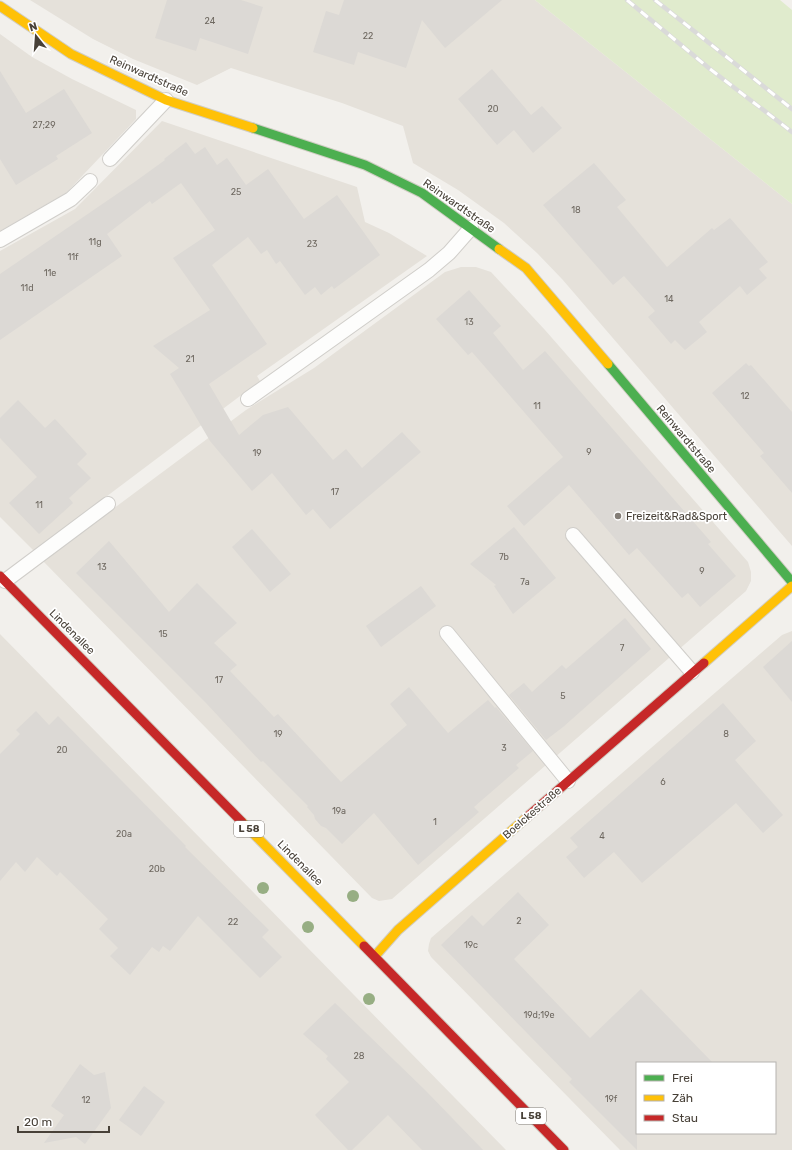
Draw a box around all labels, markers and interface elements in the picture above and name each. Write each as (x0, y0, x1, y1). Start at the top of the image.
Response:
north arrow (16, 16, 56, 56)
house number: 24 (205, 16, 216, 26)
text: N (28, 20, 39, 34)
house number: 22 (363, 31, 373, 41)
street label: Reinwardtstraße (108, 53, 190, 99)
house number: 20 (488, 104, 499, 114)
house number: 27;29 (33, 120, 55, 130)
street label: Reinwardtstraße (421, 176, 497, 236)
house number: 25 (231, 187, 241, 197)
house number: 18 (571, 205, 581, 215)
house number: 11g (88, 237, 102, 247)
house number: 23 (307, 239, 317, 249)
house number: 11f (67, 252, 79, 262)
house number: 11e (44, 268, 56, 278)
house number: 11d (20, 283, 34, 293)
house number: 14 (664, 294, 674, 304)
house number: 13 (464, 317, 474, 327)
house number: 21 (185, 354, 195, 364)
house number: 12 (740, 391, 750, 401)
house number: 11 (533, 401, 541, 411)
street label: Reinwardtstraße (654, 402, 718, 476)
house number: 9 (586, 447, 592, 457)
house number: 19 (252, 448, 262, 458)
house number: 17 (331, 487, 340, 497)
house number: 11 (35, 500, 43, 510)
place label: Freizeit&Rad&Sport (626, 510, 728, 523)
marker: Freizeit&Rad&Sport (613, 511, 623, 521)
house number: 7b (499, 552, 509, 562)
house number: 13 (97, 562, 107, 572)
house number: 9 (699, 566, 705, 576)
house number: 7a (520, 577, 530, 587)
street label: Lindenallee (47, 607, 97, 657)
house number: 15 (158, 629, 168, 639)
house number: 7 (620, 643, 625, 653)
house number: 17 (215, 675, 224, 685)
house number: 5 (560, 691, 566, 701)
house number: 19 (273, 729, 283, 739)
house number: 8 (723, 729, 729, 739)
house number: 3 (501, 743, 507, 753)
house number: 20 (57, 745, 68, 755)
house number: 6 (660, 777, 666, 787)
street label: Boelckestraße (500, 784, 564, 842)
house number: 19a (332, 806, 346, 816)
house number: 1 (433, 817, 437, 827)
road number: L 58 (234, 821, 264, 837)
house number: 20a (116, 829, 132, 839)
house number: 4 (599, 831, 605, 841)
street label: Lindenallee (275, 838, 325, 888)
house number: 20b (149, 864, 165, 874)
house number: 2 (516, 916, 522, 926)
house number: 22 (228, 917, 238, 927)
house number: 19c (464, 940, 478, 950)
house number: 19d;19e (523, 1010, 555, 1020)
house number: 28 (353, 1051, 365, 1061)
legend (636, 1062, 776, 1134)
text: Frei (672, 1071, 693, 1085)
text: Zäh (672, 1091, 693, 1105)
house number: 19f (605, 1094, 618, 1104)
house number: 12 (81, 1095, 91, 1105)
scale bar (18, 1108, 109, 1134)
road number: L 58 (516, 1108, 546, 1124)
text: Stau (672, 1111, 698, 1125)
text: 20 m (24, 1115, 52, 1129)

